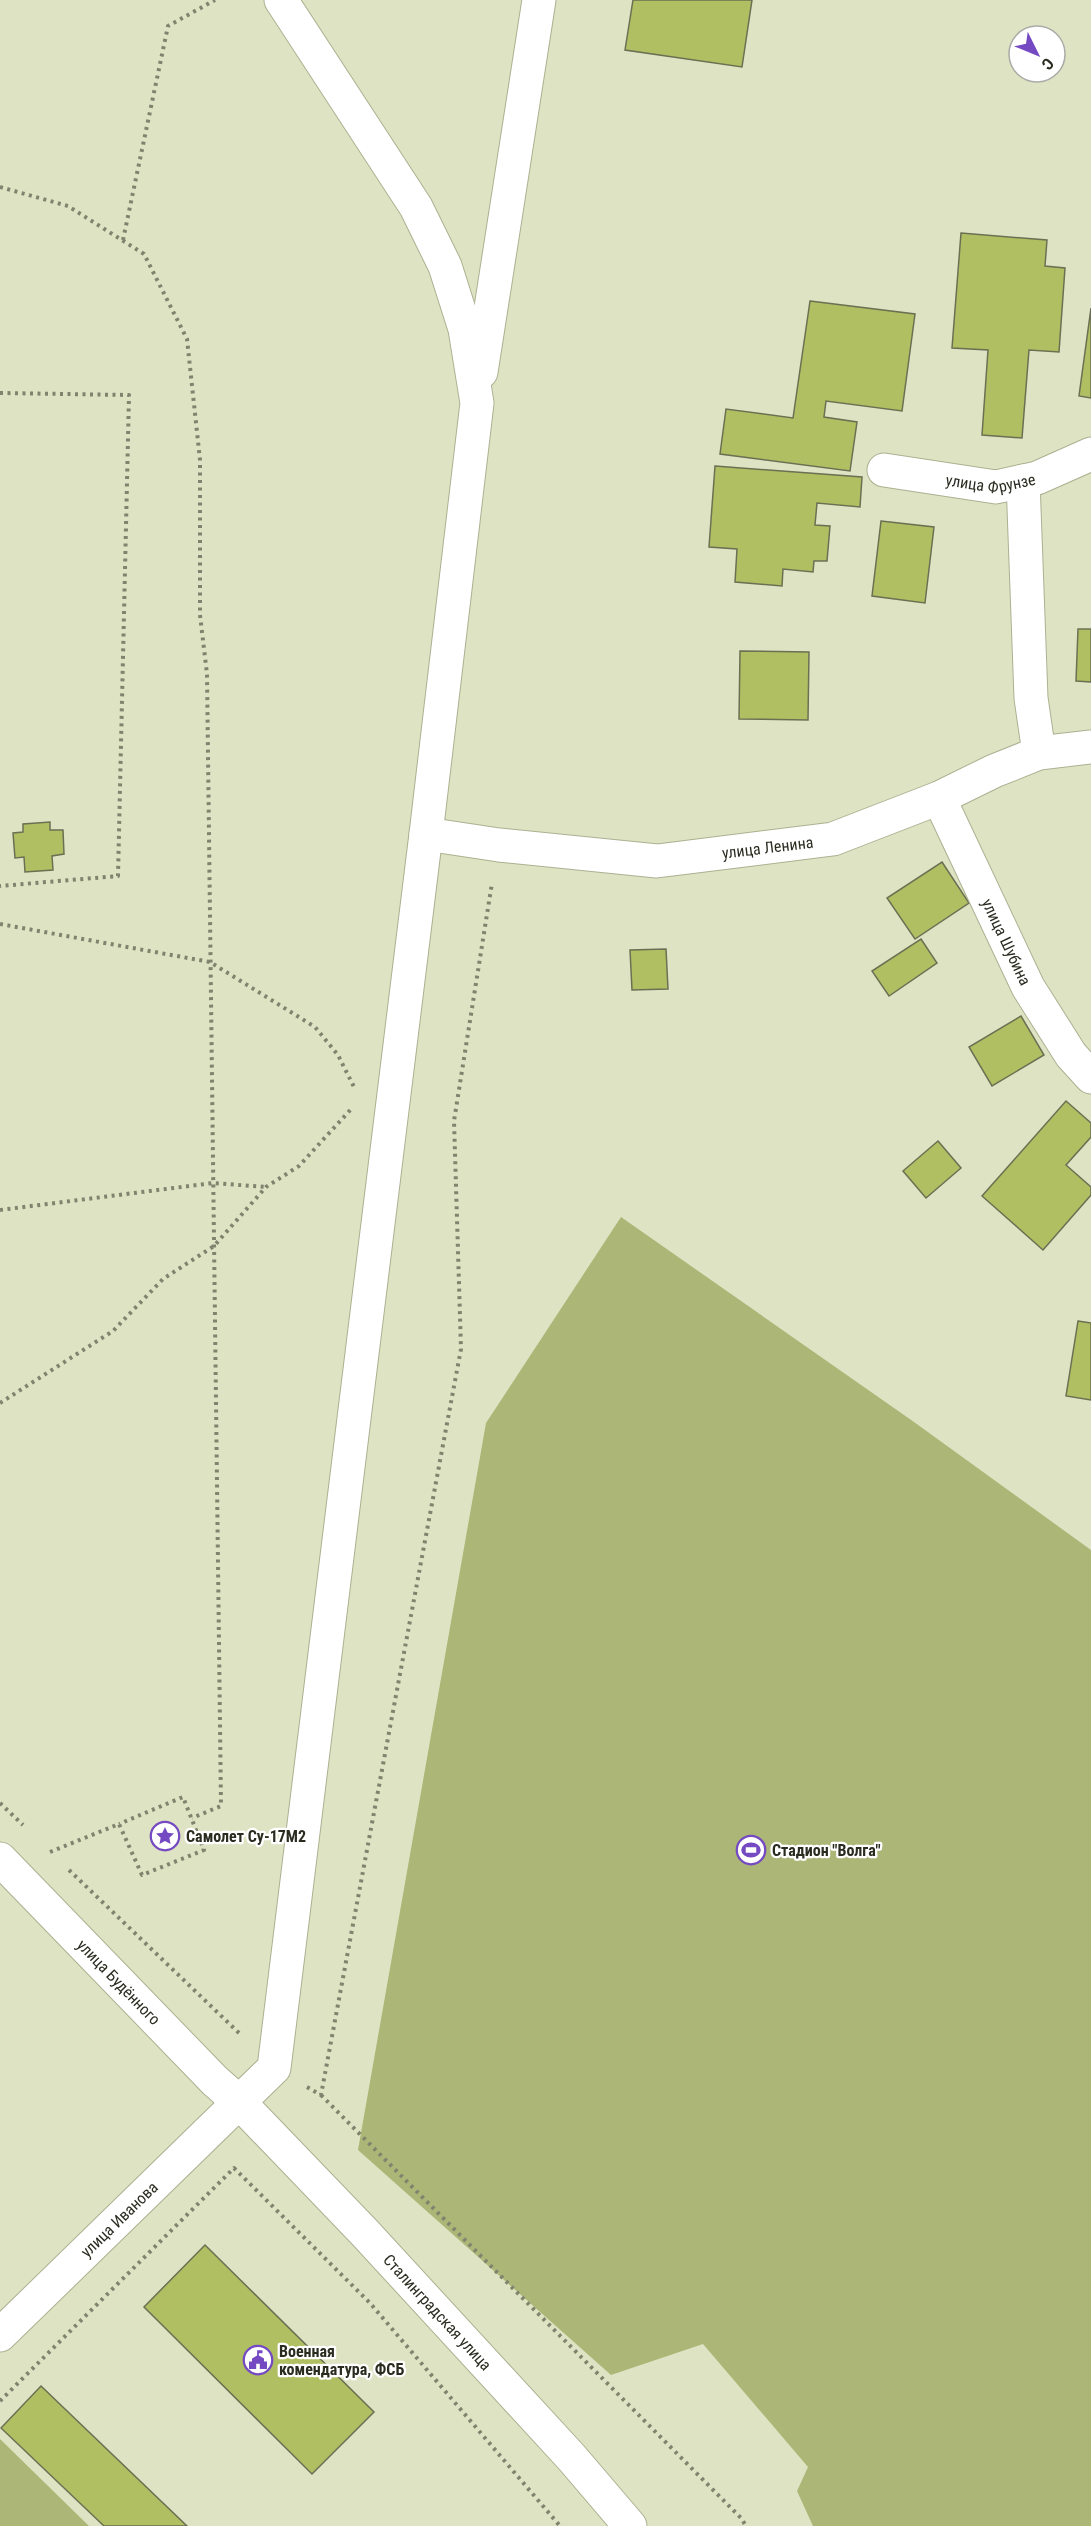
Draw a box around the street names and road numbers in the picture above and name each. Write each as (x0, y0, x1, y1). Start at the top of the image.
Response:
street label: улица Фрунзе (945, 470, 1037, 497)
street label: улица Ленина (721, 833, 814, 863)
street label: улица Шубина (978, 896, 1035, 989)
street label: улица Будённого (73, 1935, 164, 2029)
street label: улица Иванова (77, 2178, 162, 2261)
street label: Сталинградская улица (379, 2250, 495, 2374)

